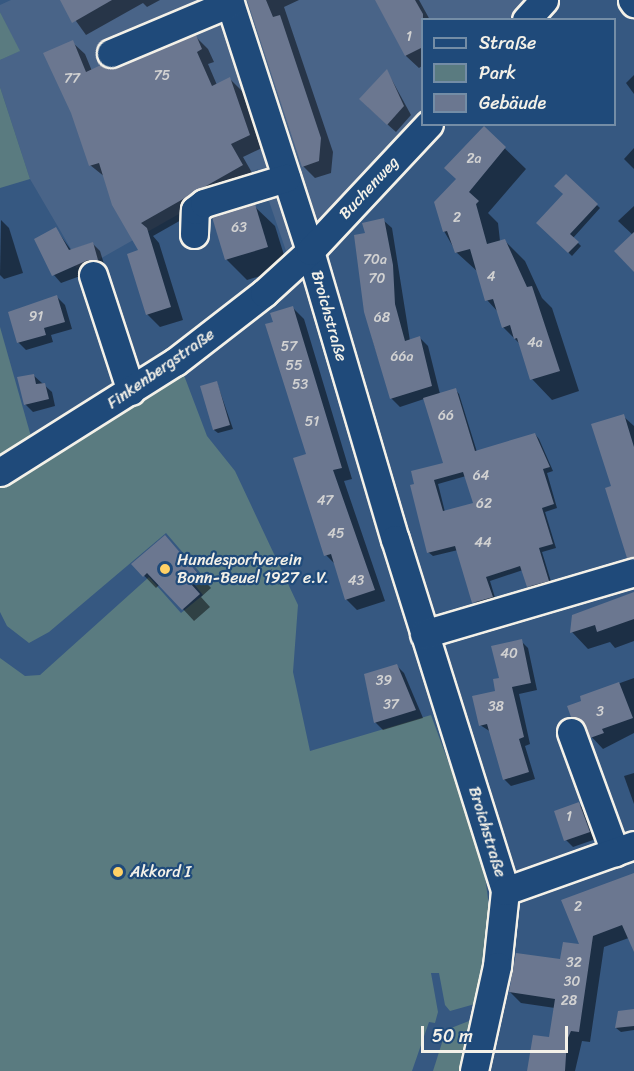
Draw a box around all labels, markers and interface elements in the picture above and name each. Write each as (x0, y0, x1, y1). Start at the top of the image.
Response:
legend (421, 18, 616, 126)
text: Straße (479, 27, 536, 59)
house number: 1 (406, 29, 412, 45)
text: Park (479, 57, 516, 89)
house number: 75 (154, 68, 170, 84)
house number: 77 (64, 71, 80, 87)
text: Gebäude (479, 87, 546, 119)
house number: 2a (466, 151, 482, 167)
street label: Buchenweg (335, 153, 403, 223)
house number: 2 (453, 210, 461, 226)
house number: 63 (231, 220, 247, 236)
house number: 70a (363, 252, 387, 268)
street label: Broichstraße (307, 268, 351, 364)
house number: 4 (487, 269, 495, 285)
house number: 70 (369, 271, 385, 287)
house number: 91 (29, 309, 43, 325)
house number: 68 (374, 310, 390, 326)
street label: Finkenbergstraße (104, 325, 218, 413)
house number: 4a (527, 335, 543, 351)
house number: 57 (281, 339, 297, 355)
house number: 66a (391, 349, 413, 365)
house number: 55 (285, 358, 303, 374)
house number: 53 (292, 377, 308, 393)
house number: 66 (438, 408, 454, 424)
house number: 51 (305, 414, 319, 430)
house number: 64 (473, 468, 489, 484)
house number: 47 (317, 493, 333, 509)
house number: 62 (476, 496, 492, 512)
house number: 45 (327, 526, 345, 542)
house number: 44 (474, 535, 492, 551)
place label: Hundesportverein Bonn-Beuel 1927 e.V. (177, 550, 329, 588)
marker: Hundesportverein Bonn-Beuel 1927 e.V. (158, 562, 172, 576)
house number: 43 (348, 573, 364, 589)
house number: 40 (500, 646, 518, 662)
house number: 39 (376, 673, 392, 689)
house number: 37 (383, 697, 399, 713)
house number: 38 (488, 699, 504, 715)
house number: 3 (596, 704, 604, 720)
street label: Broichstraße (464, 784, 510, 880)
house number: 1 (566, 809, 572, 825)
place label: Akkord I (130, 862, 191, 882)
marker: Akkord I (111, 865, 125, 879)
house number: 2 (574, 899, 582, 915)
house number: 32 (566, 955, 582, 971)
house number: 30 (564, 974, 580, 990)
house number: 28 (561, 993, 577, 1009)
scale bar (424, 1014, 571, 1052)
text: 50 m (432, 1020, 473, 1052)

